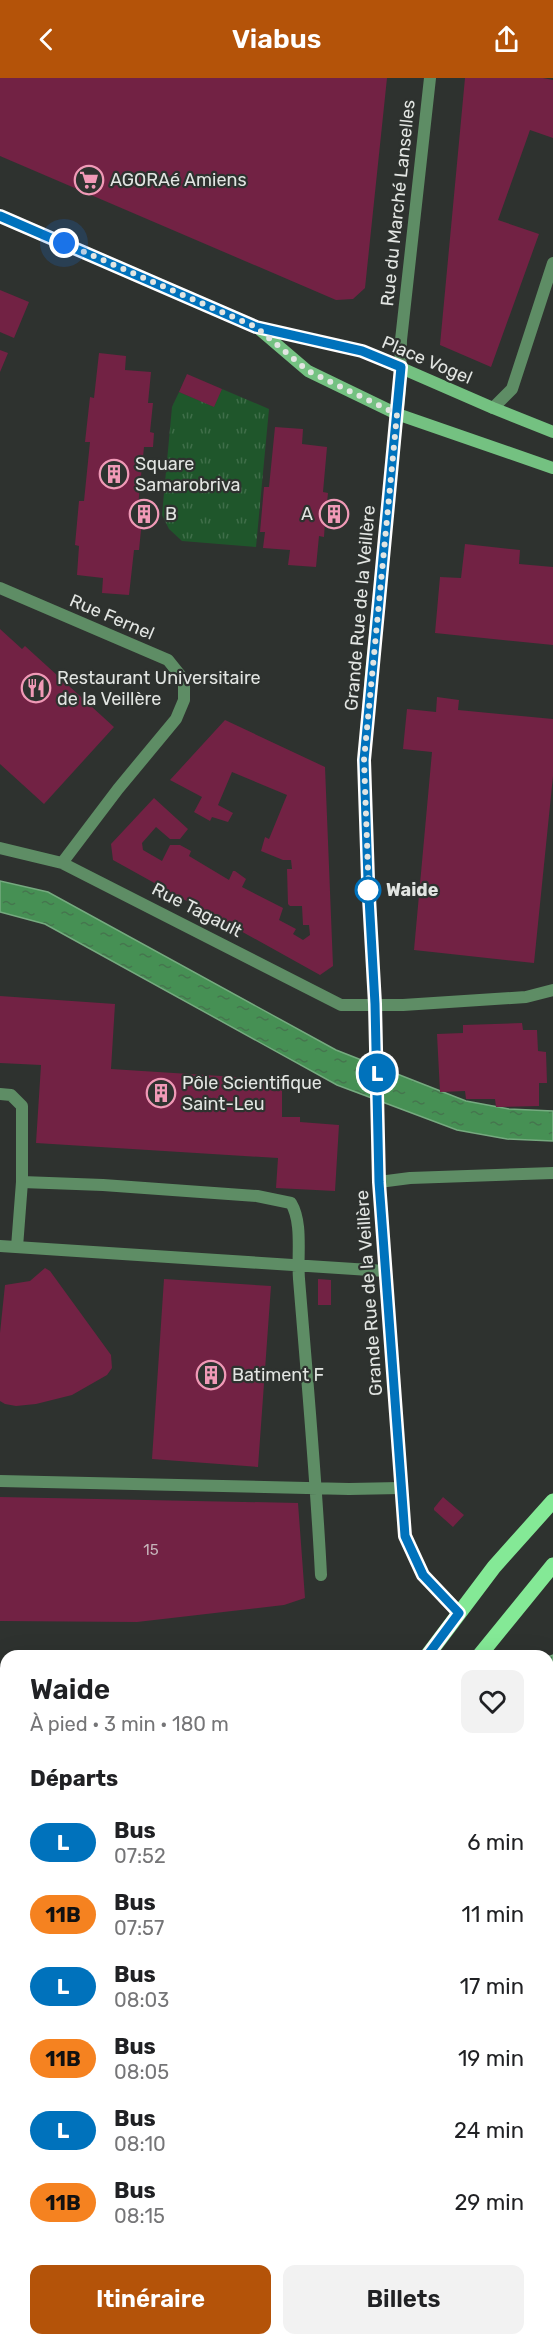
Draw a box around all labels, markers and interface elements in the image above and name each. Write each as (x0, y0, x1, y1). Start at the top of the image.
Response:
icon: back (30, 23, 63, 56)
text: Viabus (232, 23, 321, 55)
icon: share (490, 23, 523, 56)
street label: Rue du Marché Lanselles (376, 99, 420, 307)
supermarket icon: AGORAé Amiens (73, 164, 105, 196)
place label: AGORAé Amiens (110, 169, 247, 191)
your location (49, 228, 79, 258)
street label: Place Vogel (378, 331, 476, 389)
place label: Square Samarobriva (135, 453, 241, 496)
building icon: Square Samarobriva (98, 458, 130, 490)
building icon: B (128, 498, 160, 530)
building icon: A (318, 498, 350, 530)
place label: B (165, 503, 177, 525)
place label: A (301, 503, 313, 525)
street label: Grande Rue de la Veillère (340, 504, 380, 712)
street label: Rue Fernel (66, 589, 158, 645)
place label: Restaurant Universitaire de la Veillère (57, 667, 261, 710)
restaurant icon: Restaurant Universitaire de la Veillère (20, 672, 52, 704)
marker: Waide (355, 877, 381, 903)
street label: Rue Tagault (148, 878, 246, 942)
place label: Waide (386, 879, 439, 901)
line badge: L (358, 1054, 397, 1092)
text: L (371, 1061, 383, 1086)
place label: Pôle Scientifique Saint-Leu (182, 1072, 322, 1115)
building icon: Pôle Scientifique Saint-Leu (145, 1077, 177, 1109)
street label: Grande Rue de la Veillère (351, 1189, 387, 1397)
building icon: Batiment F (195, 1359, 227, 1391)
place label: Batiment F (232, 1364, 324, 1386)
house number: 15 (143, 1541, 159, 1559)
button: heart (461, 1670, 524, 1733)
text: Waide (30, 1673, 110, 1706)
text: À pied · 3 min · 180 m (30, 1712, 229, 1736)
text: Départs (30, 1765, 118, 1792)
text: Bus (114, 1817, 156, 1844)
text: 6 min (467, 1829, 524, 1856)
text: L (57, 1830, 69, 1855)
text: 07:52 (114, 1844, 166, 1868)
text: Bus (114, 1889, 156, 1916)
text: 11 min (462, 1901, 524, 1928)
text: 11B (45, 1902, 81, 1927)
text: 07:57 (114, 1916, 164, 1940)
text: Bus (114, 1961, 156, 1988)
text: 17 min (460, 1973, 524, 2000)
text: L (57, 1974, 69, 1999)
text: 08:03 (114, 1988, 169, 2012)
text: Bus (114, 2033, 156, 2060)
text: 19 min (458, 2045, 524, 2072)
text: 11B (45, 2046, 81, 2071)
text: 08:05 (114, 2060, 169, 2084)
text: Bus (114, 2105, 156, 2132)
text: 24 min (454, 2117, 524, 2144)
text: L (57, 2118, 69, 2143)
text: 08:10 (114, 2132, 166, 2156)
text: Bus (114, 2177, 156, 2204)
text: 29 min (454, 2189, 524, 2216)
text: 11B (45, 2190, 81, 2215)
text: 08:15 (114, 2204, 165, 2228)
button: Itinéraire (30, 2265, 271, 2334)
button: Billets (283, 2265, 524, 2334)

